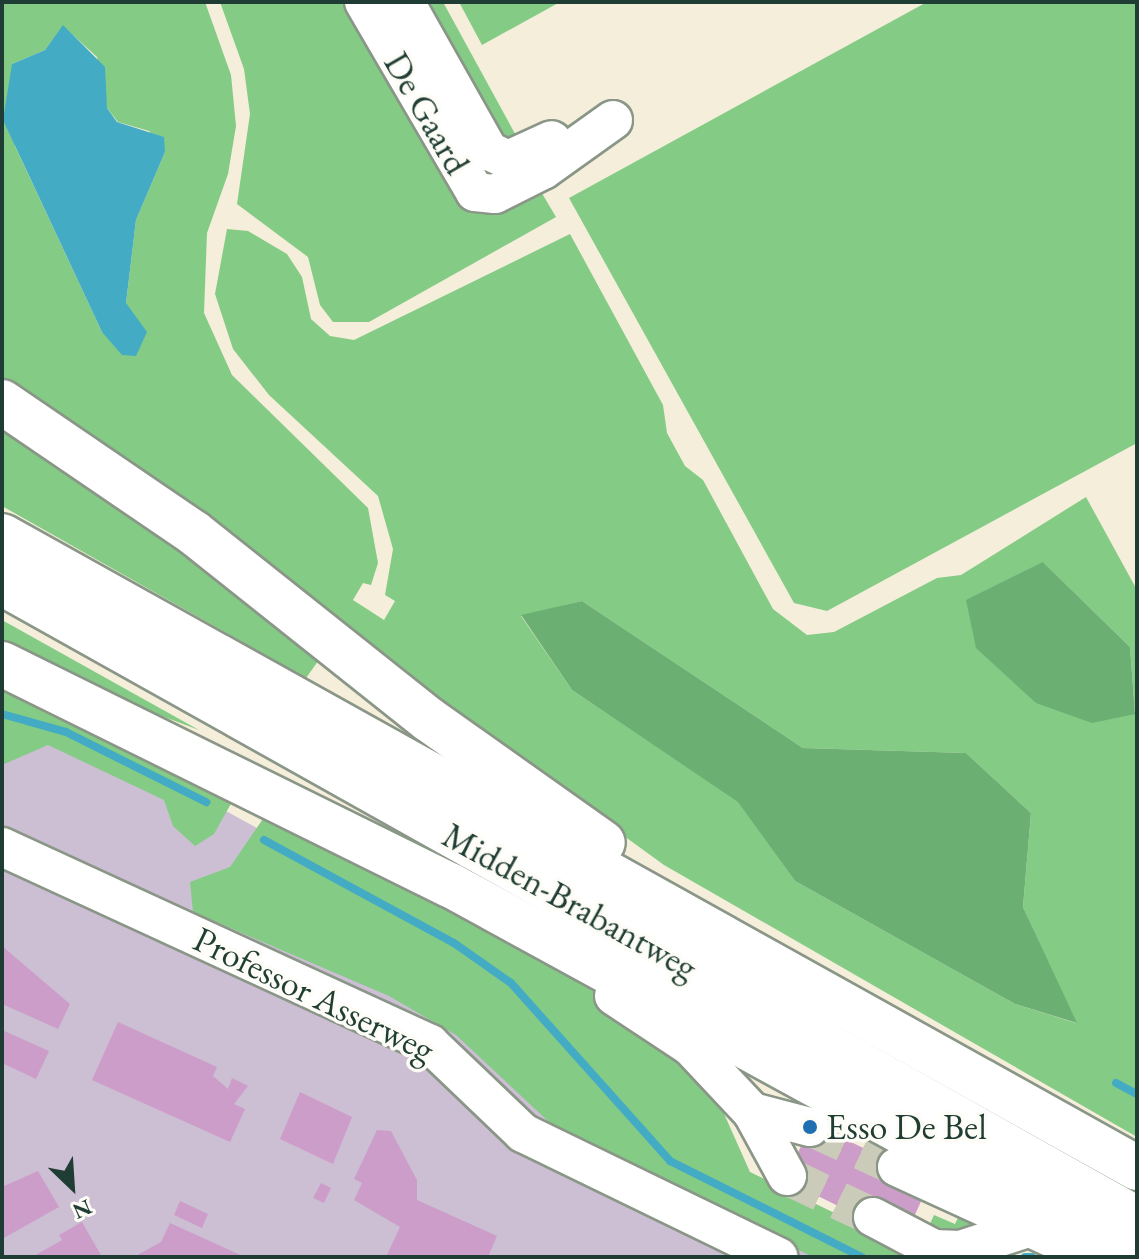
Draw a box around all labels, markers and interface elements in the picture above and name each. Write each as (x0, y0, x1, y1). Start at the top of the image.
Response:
street label: De Gaard (375, 44, 479, 182)
street label: Midden-Brabantweg (435, 813, 705, 989)
street label: Professor Asserweg (187, 917, 441, 1071)
place label: Esso De Bel (826, 1105, 987, 1149)
marker: Esso De Bel (801, 1118, 819, 1136)
north arrow (32, 1147, 112, 1227)
text: N (68, 1192, 97, 1226)

